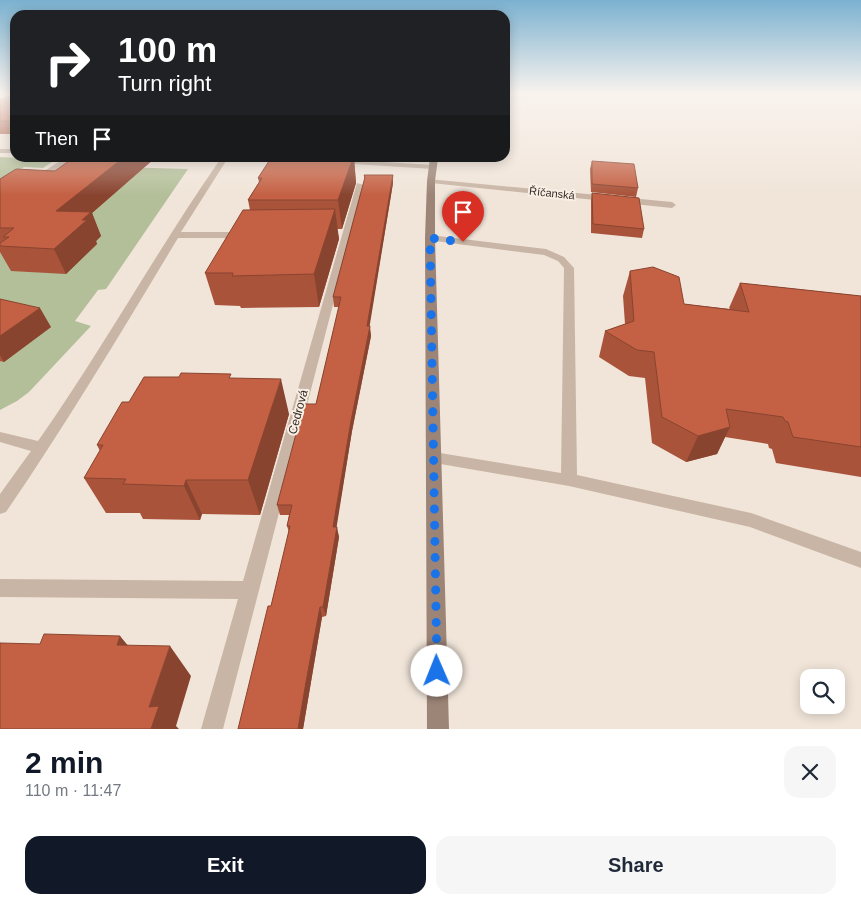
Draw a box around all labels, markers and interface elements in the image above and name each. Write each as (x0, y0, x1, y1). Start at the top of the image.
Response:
icon: right (35, 30, 100, 95)
text: 100 m (118, 30, 217, 69)
text: Turn right (118, 71, 211, 96)
icon: arrive (88, 125, 116, 153)
text: Then (35, 128, 78, 149)
street label: Říčanská (529, 185, 576, 201)
pin (442, 191, 484, 242)
icon: arrive (449, 198, 477, 226)
street label: Cedrová (285, 388, 311, 436)
position arrow (410, 644, 462, 696)
map controls (800, 669, 845, 714)
button: search (800, 669, 845, 714)
text: 2 min (25, 746, 103, 779)
button: close (784, 746, 836, 798)
text: 110 m · 11:47 (25, 782, 121, 799)
button: Exit (25, 836, 426, 894)
button: Share (436, 836, 836, 894)

